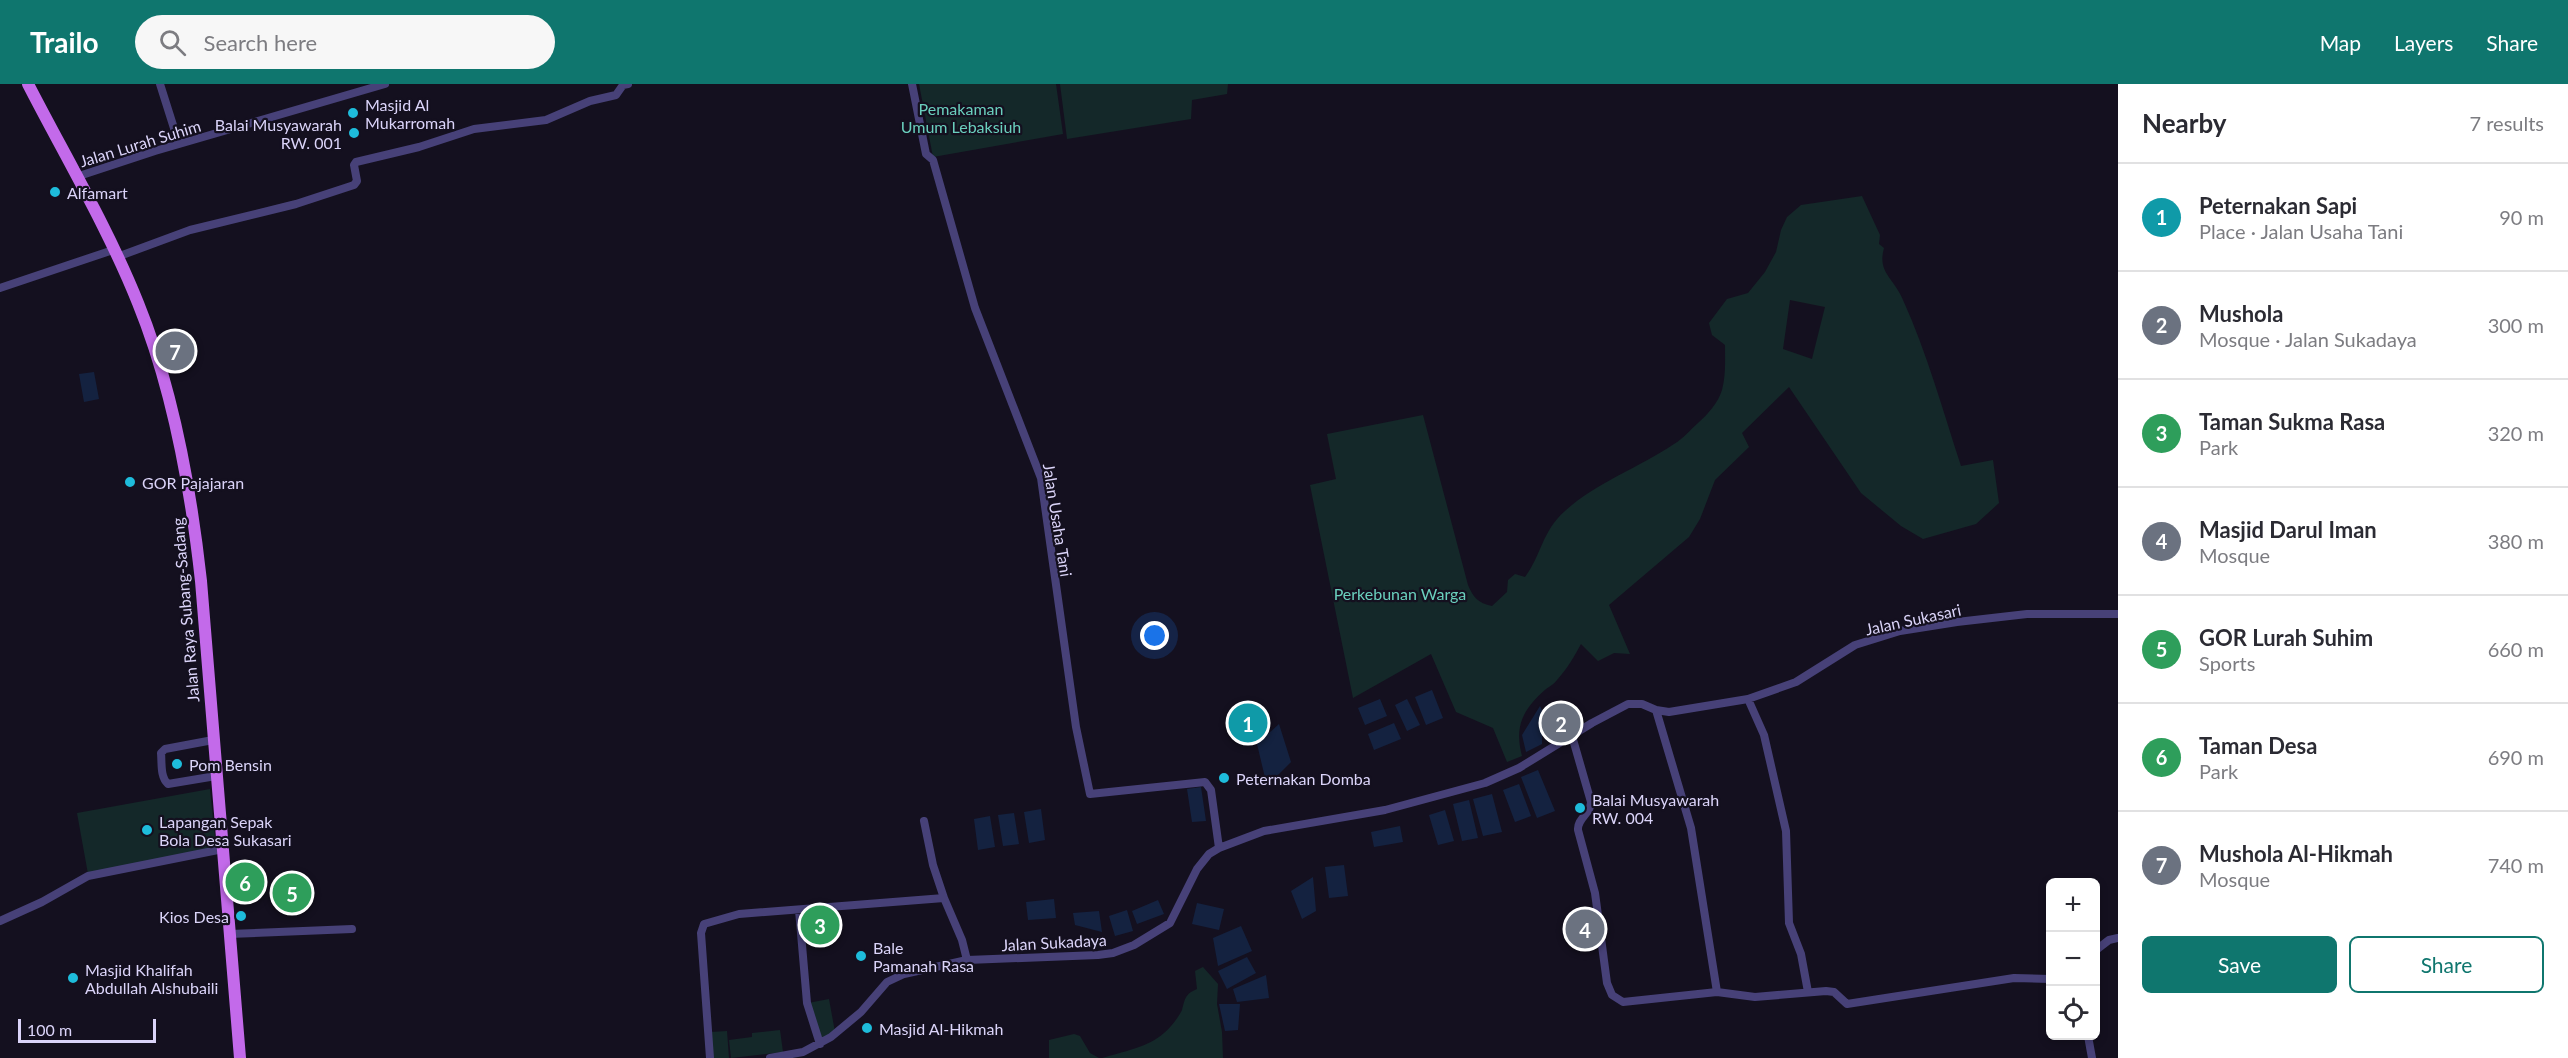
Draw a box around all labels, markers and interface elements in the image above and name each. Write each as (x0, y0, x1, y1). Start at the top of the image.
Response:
search box (135, 15, 555, 69)
text: Trailo (30, 25, 99, 59)
icon: search (156, 26, 189, 59)
text: Search here (204, 29, 317, 56)
text: Map (2320, 30, 2361, 55)
text: Layers (2394, 30, 2453, 55)
text: Share (2486, 30, 2538, 55)
place label: Masjid Al Mukarromah (365, 95, 455, 132)
park label: Pemakaman Umum Lebaksiuh (901, 99, 1021, 136)
marker: Masjid Al Mukarromah (346, 106, 360, 120)
text: Nearby (2142, 107, 2227, 139)
text: 7 results (2469, 111, 2544, 135)
place label: Balai Musyawarah RW. 001 (215, 115, 342, 152)
street label: Jalan Lurah Suhim (77, 116, 203, 170)
marker: Balai Musyawarah RW. 001 (347, 126, 361, 140)
place label: Alfamart (67, 183, 128, 202)
marker: Alfamart (48, 185, 62, 199)
text: Peternakan Sapi (2199, 192, 2357, 219)
text: 1 (2156, 205, 2167, 229)
text: 90 m (2499, 205, 2544, 229)
text: Place · Jalan Usaha Tani (2199, 219, 2403, 243)
text: Mushola (2199, 300, 2283, 327)
text: 2 (2156, 313, 2167, 337)
text: 300 m (2488, 313, 2544, 337)
text: Mosque · Jalan Sukadaya (2199, 327, 2417, 351)
pin: 7 (156, 328, 195, 374)
text: Taman Sukma Rasa (2199, 408, 2385, 435)
text: 3 (2156, 421, 2167, 445)
text: 320 m (2488, 421, 2544, 445)
text: Park (2199, 435, 2238, 459)
street label: Jalan Usaha Tani (1040, 462, 1076, 578)
place label: GOR Pajajaran (142, 473, 244, 492)
marker: GOR Pajajaran (123, 475, 137, 489)
text: Masjid Darul Iman (2199, 516, 2377, 543)
street label: Jalan Raya Subang-Sadang (167, 517, 203, 703)
text: 4 (2156, 529, 2167, 553)
text: 380 m (2488, 529, 2544, 553)
text: Mosque (2199, 543, 2270, 567)
park label: Perkebunan Warga (1334, 584, 1466, 603)
street label: Jalan Sukasari (1863, 600, 1963, 638)
your location (1140, 621, 1169, 650)
text: GOR Lurah Suhim (2199, 624, 2373, 651)
text: 5 (2156, 637, 2167, 661)
text: 660 m (2488, 637, 2544, 661)
text: Sports (2199, 651, 2255, 675)
pin: 1 (1228, 700, 1268, 746)
pin: 2 (1542, 700, 1580, 746)
text: Taman Desa (2199, 732, 2317, 759)
text: 6 (2156, 745, 2167, 769)
text: 690 m (2488, 745, 2544, 769)
place label: Pom Bensin (189, 755, 272, 774)
marker: Pom Bensin (170, 757, 184, 771)
text: Park (2199, 759, 2238, 783)
place label: Peternakan Domba (1236, 769, 1371, 788)
marker: Peternakan Domba (1217, 771, 1231, 785)
place label: Balai Musyawarah RW. 004 (1592, 790, 1719, 827)
marker: Balai Musyawarah RW. 004 (1573, 801, 1587, 815)
place label: Lapangan Sepak Bola Desa Sukasari (159, 812, 292, 849)
marker: Lapangan Sepak Bola Desa Sukasari (140, 823, 154, 837)
text: Mushola Al-Hikmah (2199, 840, 2393, 867)
text: 7 (2156, 853, 2167, 877)
text: 740 m (2488, 853, 2544, 877)
pin: 6 (226, 860, 264, 904)
text: Mosque (2199, 867, 2270, 891)
pin: 5 (272, 870, 312, 916)
map controls (2046, 878, 2100, 1040)
button: + (2046, 878, 2100, 932)
pin: 3 (800, 902, 840, 948)
pin: 4 (1566, 906, 1604, 952)
place label: Kios Desa (159, 907, 229, 926)
marker: Kios Desa (234, 909, 248, 923)
street label: Jalan Sukadaya (1001, 930, 1107, 954)
button: − (2046, 932, 2100, 986)
button: Save (2142, 936, 2337, 993)
button: Share (2349, 936, 2544, 993)
place label: Bale Pamanah Rasa (873, 938, 974, 975)
marker: Bale Pamanah Rasa (854, 949, 868, 963)
place label: Masjid Khalifah Abdullah Alshubaili (85, 960, 218, 997)
marker: Masjid Khalifah Abdullah Alshubaili (66, 971, 80, 985)
button: locate (2046, 986, 2100, 1040)
scale bar (18, 1016, 156, 1044)
place label: Masjid Al-Hikmah (879, 1019, 1003, 1038)
text: 100 m (27, 1020, 72, 1039)
marker: Masjid Al-Hikmah (860, 1021, 874, 1035)

